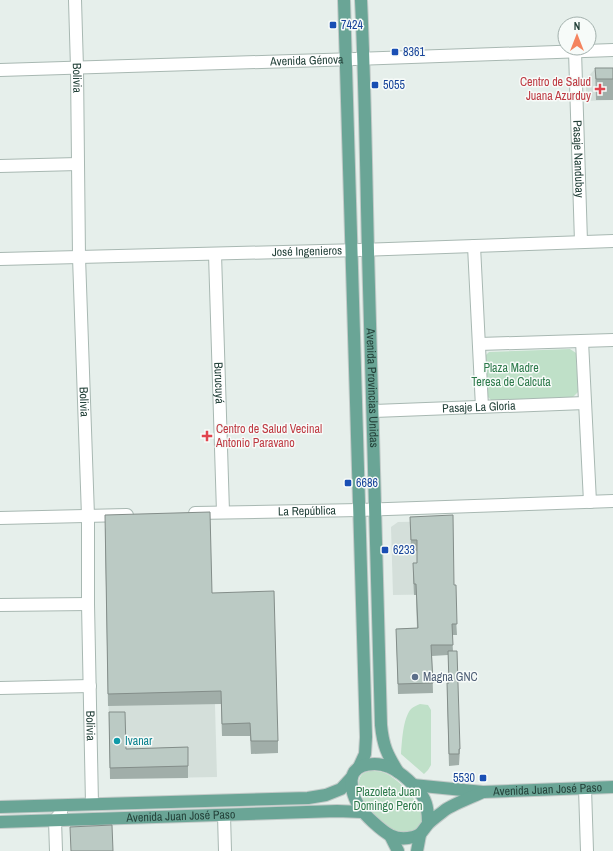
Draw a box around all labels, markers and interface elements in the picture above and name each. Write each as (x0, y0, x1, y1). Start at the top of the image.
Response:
north arrow (557, 16, 597, 56)
place label: 7424 (341, 17, 363, 33)
text: N (574, 19, 580, 33)
marker: 7424 (328, 20, 338, 30)
place label: 8361 (403, 44, 425, 60)
marker: 8361 (390, 47, 400, 57)
street label: Avenida Génova (269, 51, 344, 70)
street label: Bolivia (69, 63, 85, 94)
place label: Centro de Salud Juana Azurduy (520, 74, 591, 104)
place label: 5055 (383, 77, 405, 93)
marker: 5055 (370, 80, 380, 90)
marker: Centro de Salud Juana Azurduy (594, 83, 606, 95)
street label: Pasaje Nandubay (569, 120, 588, 198)
street label: José Ingenieros (272, 242, 342, 260)
street label: Avenida Provincias Unidas (362, 327, 382, 448)
park label: Plaza Madre Teresa de Calcuta (471, 360, 551, 390)
street label: Burucuyá (210, 362, 228, 405)
street label: Bolivia (76, 387, 93, 418)
street label: Pasaje La Gloria (442, 398, 516, 416)
place label: Centro de Salud Vecinal Antonio Paravano (215, 421, 322, 451)
marker: Centro de Salud Vecinal Antonio Paravano (201, 430, 213, 442)
place label: 6686 (356, 475, 378, 491)
marker: 6686 (343, 478, 353, 488)
street label: La República (278, 502, 337, 519)
place label: 6233 (393, 542, 415, 558)
marker: 6233 (380, 545, 390, 555)
place label: Magna GNC (423, 669, 478, 685)
marker: Magna GNC (410, 672, 420, 682)
street label: Bolivia (82, 711, 99, 742)
place label: Ivanar (125, 733, 153, 749)
marker: Ivanar (112, 736, 122, 746)
place label: 5530 (453, 770, 475, 786)
marker: 5530 (478, 773, 488, 783)
street label: Avenida Juan José Paso (492, 779, 602, 800)
park label: Plazoleta Juan Domingo Perón (354, 784, 422, 814)
street label: Avenida Juan José Paso (125, 806, 236, 826)

